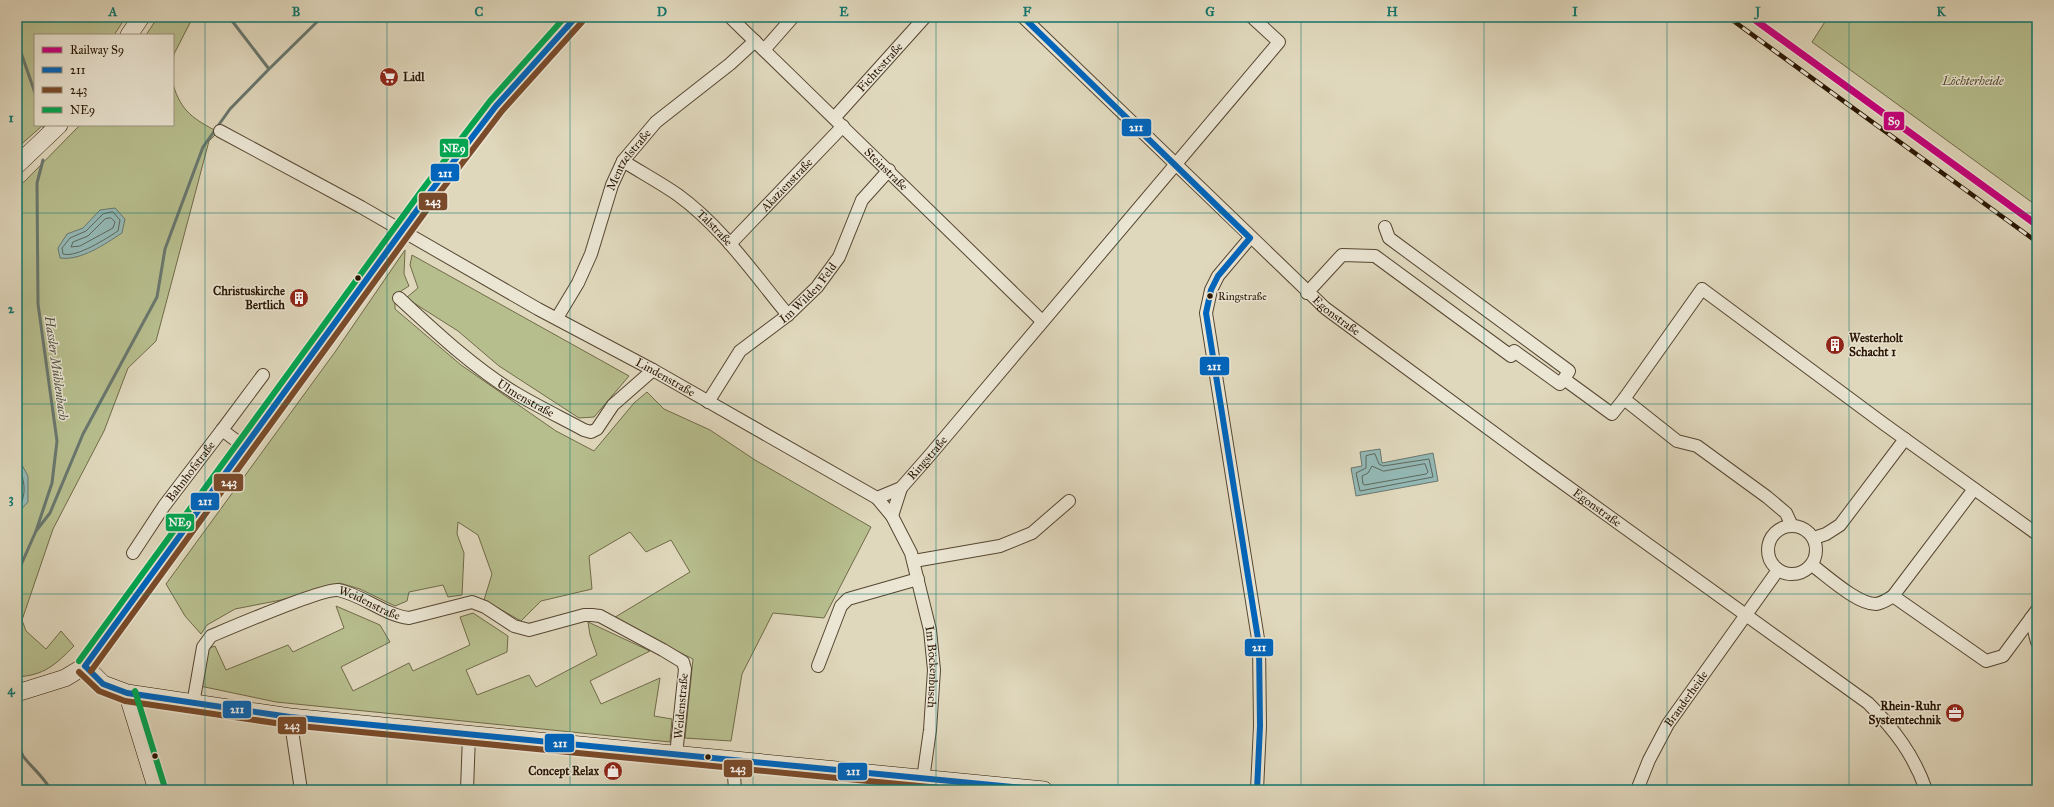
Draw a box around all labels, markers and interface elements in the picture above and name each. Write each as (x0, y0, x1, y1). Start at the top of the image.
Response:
text: A (108, 4, 118, 20)
text: B (292, 4, 301, 20)
text: C (475, 4, 484, 20)
text: D (657, 4, 667, 20)
text: E (839, 4, 849, 20)
text: F (1023, 4, 1032, 20)
text: G (1205, 4, 1215, 20)
text: H (1386, 4, 1398, 20)
text: I (1572, 4, 1578, 20)
text: J (1753, 4, 1761, 20)
text: K (1936, 4, 1946, 20)
legend (34, 34, 174, 126)
street label: Fichtestraße (854, 40, 906, 95)
text: Railway S9 (70, 43, 124, 57)
text: 211 (70, 63, 86, 77)
supermarket icon: Lidl (378, 66, 400, 88)
place label: Lidl (403, 70, 425, 84)
park label: Löchterheide (1941, 74, 2004, 88)
text: 243 (70, 83, 88, 97)
text: NE9 (70, 103, 95, 117)
text: 1 (8, 110, 14, 126)
line badge: S9 (1883, 111, 1905, 131)
text: S9 (1888, 115, 1900, 129)
line badge: 211 (1121, 118, 1152, 137)
text: 211 (1129, 121, 1144, 134)
street label: Mentzelstraße (603, 126, 654, 193)
line badge: NE9 (439, 138, 469, 158)
text: NE9 (442, 142, 466, 156)
street label: Steinstraße (861, 145, 911, 193)
street label: Akazienstraße (757, 155, 815, 215)
line badge: 211 (430, 163, 460, 182)
text: 211 (438, 167, 453, 180)
line badge: 243 (418, 192, 448, 211)
text: 243 (425, 195, 441, 209)
street label: Talstraße (694, 207, 736, 249)
street label: Im Wilden Feld (777, 260, 839, 326)
unlabelled marker (353, 273, 363, 283)
place label: Christuskirche Bertlich (213, 284, 285, 312)
building icon: Christuskirche Bertlich (288, 287, 310, 309)
place label: Ringstraße (1218, 290, 1267, 303)
marker: Ringstraße (1205, 291, 1215, 301)
street label: Egonstraße (1310, 293, 1363, 338)
text: 2 (8, 301, 15, 317)
water label: Hassler Mühlenbach (41, 314, 71, 422)
place label: Westerholt Schacht 1 (1849, 331, 1904, 359)
building icon: Westerholt Schacht 1 (1824, 334, 1846, 356)
street label: Lindenstraße (633, 355, 697, 399)
line badge: 211 (1199, 356, 1230, 376)
text: 211 (1207, 360, 1222, 373)
street label: Ulmenstraße (494, 376, 557, 420)
street label: Ringstraße (905, 433, 950, 483)
street label: Bahnhofstraße (163, 438, 218, 504)
line badge: 243 (213, 473, 244, 492)
text: 243 (221, 476, 237, 490)
street label: Egonstraße (1570, 486, 1624, 530)
text: 3 (8, 491, 14, 507)
line badge: 211 (190, 492, 220, 511)
text: 211 (198, 495, 213, 508)
line badge: NE9 (165, 513, 195, 532)
text: NE9 (168, 516, 192, 530)
street label: Weidenstraße (337, 583, 402, 623)
street label: Im Böckenbusch (922, 624, 941, 709)
line badge: 211 (1244, 638, 1274, 657)
text: 211 (1252, 641, 1267, 654)
street label: Branderheide (1661, 668, 1711, 729)
street label: Weidenstraße (671, 672, 691, 740)
text: 4 (7, 682, 15, 698)
place label: Rhein-Ruhr Systemtechnik (1869, 699, 1941, 728)
line badge: 211 (222, 700, 252, 719)
office icon: Rhein-Ruhr Systemtechnik (1944, 702, 1966, 724)
text: 211 (230, 703, 245, 716)
line badge: 243 (277, 716, 307, 735)
text: 243 (284, 719, 300, 733)
line badge: 211 (544, 733, 575, 753)
text: 211 (553, 737, 568, 750)
unlabelled marker (150, 751, 160, 761)
unlabelled marker (703, 752, 713, 762)
line badge: 243 (723, 759, 753, 778)
shop icon: Concept Relax (602, 760, 624, 782)
text: 243 (730, 762, 746, 776)
line badge: 211 (837, 762, 868, 781)
place label: Concept Relax (528, 764, 600, 779)
text: 211 (846, 765, 861, 778)

